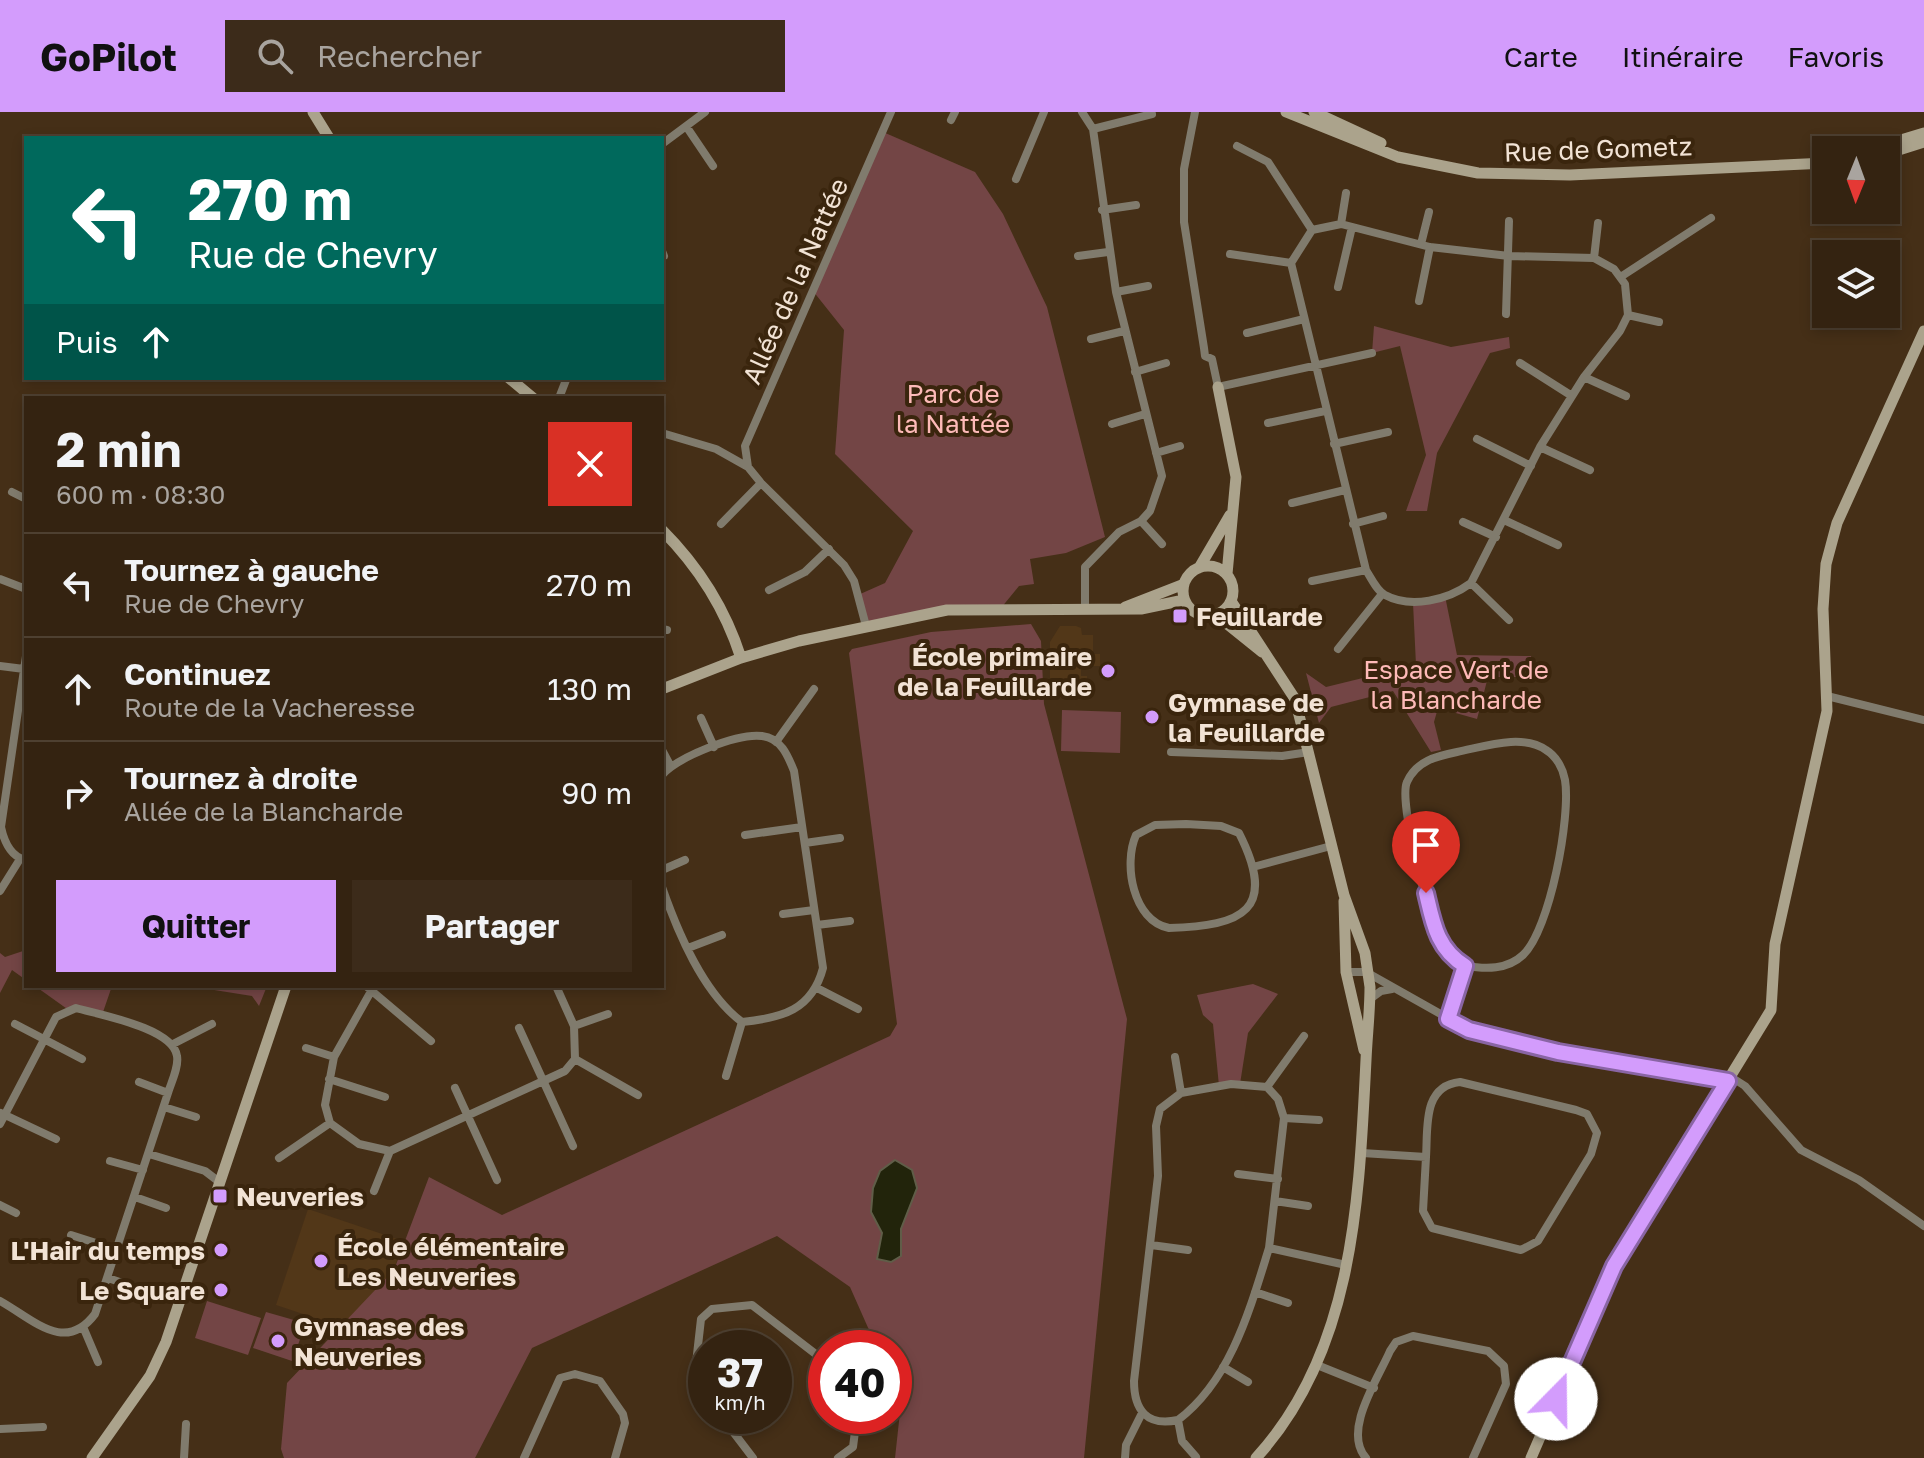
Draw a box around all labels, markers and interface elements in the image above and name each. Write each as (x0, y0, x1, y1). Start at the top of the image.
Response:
search box (225, 20, 785, 92)
text: GoPilot (40, 34, 177, 79)
icon: search (253, 34, 297, 78)
text: Rechercher (317, 38, 482, 74)
text: Carte (1504, 40, 1578, 73)
text: Itinéraire (1622, 40, 1743, 73)
text: Favoris (1787, 40, 1884, 73)
street label: Rue de Gometz (1503, 130, 1693, 168)
north arrow (1812, 136, 1900, 224)
map controls (1812, 136, 1900, 328)
text: 270 m (188, 165, 352, 232)
icon: left (56, 168, 160, 272)
street label: Allée de la Nattée (736, 173, 854, 389)
text: Rue de Chevry (188, 233, 438, 276)
button: layers (1812, 240, 1900, 328)
icon: ahead (134, 320, 178, 364)
text: Puis (56, 324, 118, 360)
park label: Parc de la Nattée (896, 378, 1010, 439)
text: 2 min (56, 420, 181, 478)
button: close (548, 422, 632, 506)
text: 600 m · 08:30 (56, 479, 225, 510)
text: Tournez à gauche (124, 552, 379, 588)
icon: left (56, 563, 100, 607)
text: 270 m (546, 567, 632, 603)
text: Rue de Chevry (124, 588, 304, 619)
place label: Feuillarde (1196, 601, 1323, 632)
marker: Feuillarde (1171, 607, 1189, 625)
place label: École primaire de la Feuillarde (897, 641, 1092, 702)
park label: Espace Vert de la Blancharde (1363, 654, 1549, 715)
text: Continuez (124, 656, 271, 692)
marker: École primaire de la Feuillarde (1099, 662, 1117, 680)
icon: ahead (56, 667, 100, 711)
text: 130 m (547, 671, 632, 707)
place label: Gymnase de la Feuillarde (1168, 687, 1325, 748)
text: Route de la Vacheresse (124, 692, 415, 723)
marker: Gymnase de la Feuillarde (1143, 708, 1161, 726)
text: Tournez à droite (124, 760, 358, 796)
icon: right (56, 771, 100, 815)
text: 90 m (561, 775, 632, 811)
text: Allée de la Blancharde (124, 796, 403, 827)
pin (1392, 811, 1460, 893)
icon: arrive (1404, 823, 1448, 867)
button: Quitter (56, 880, 336, 972)
button: Partager (352, 880, 632, 972)
place label: Neuveries (236, 1181, 364, 1212)
marker: Neuveries (211, 1187, 229, 1205)
place label: École élémentaire Les Neuveries (337, 1231, 565, 1292)
place label: L'Hair du temps (11, 1235, 205, 1266)
marker: L'Hair du temps (212, 1241, 230, 1259)
marker: École élémentaire Les Neuveries (312, 1252, 330, 1270)
place label: Le Square (79, 1275, 205, 1306)
marker: Le Square (212, 1281, 230, 1299)
place label: Gymnase des Neuveries (294, 1311, 465, 1372)
speed limit sign: 40 (808, 1330, 912, 1434)
marker: Gymnase des Neuveries (269, 1332, 287, 1350)
text: 37 (717, 1348, 763, 1396)
position arrow (1514, 1357, 1598, 1441)
text: km/h (715, 1390, 765, 1414)

